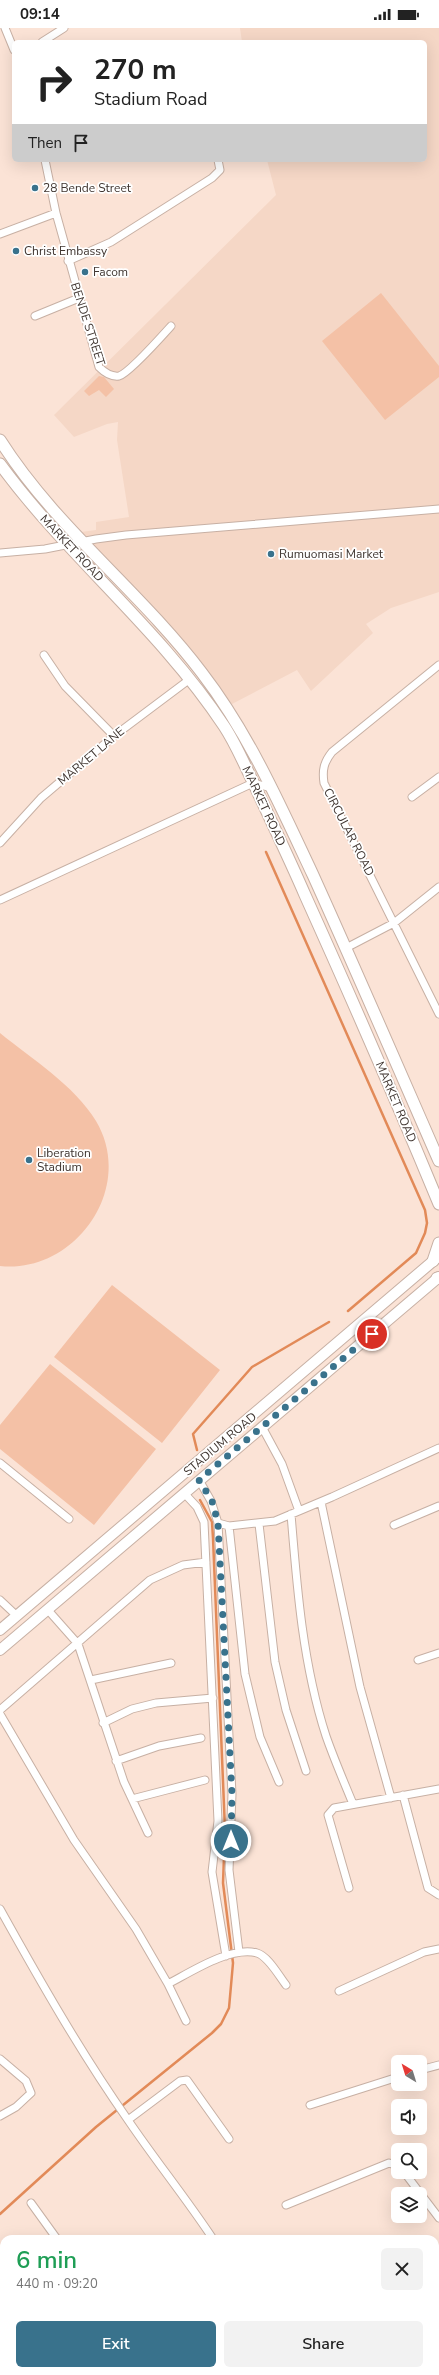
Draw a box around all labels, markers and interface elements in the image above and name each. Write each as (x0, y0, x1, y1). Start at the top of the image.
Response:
text: 09:14 (20, 4, 60, 24)
text: 270 m (94, 51, 177, 89)
icon: right (28, 56, 80, 108)
text: Stadium Road (94, 87, 208, 111)
icon: arrive (70, 132, 92, 154)
text: Then (28, 133, 62, 153)
place label: 28 Bende Street (43, 180, 132, 196)
marker: 28 Bende Street (30, 183, 40, 193)
place label: Christ Embassy (24, 243, 108, 259)
marker: Christ Embassy (11, 246, 21, 256)
place label: Facom (93, 264, 128, 280)
marker: Facom (80, 267, 90, 277)
street label: BENDE STREET (67, 280, 109, 368)
street label: MARKET ROAD (37, 511, 107, 585)
place label: Rumuomasi Market (279, 546, 384, 562)
marker: Rumuomasi Market (266, 549, 276, 559)
street label: MARKET LANE (54, 723, 128, 789)
street label: MARKET ROAD (238, 763, 290, 849)
street label: CIRCULAR ROAD (320, 785, 378, 879)
street label: MARKET ROAD (372, 1059, 420, 1145)
place label: Liberation Stadium (37, 1145, 91, 1175)
marker: Liberation Stadium (24, 1155, 34, 1165)
pin (355, 1317, 389, 1351)
icon: arrive (361, 1323, 383, 1345)
street label: STADIUM ROAD (180, 1409, 260, 1479)
position arrow (210, 1820, 252, 1862)
north arrow (391, 2055, 427, 2091)
map controls (391, 2055, 427, 2223)
button: sound (391, 2099, 427, 2135)
button: search (391, 2143, 427, 2179)
button: layers (391, 2187, 427, 2223)
text: 6 min (16, 2244, 77, 2276)
button: close (381, 2248, 423, 2290)
text: 440 m · 09:20 (16, 2275, 98, 2293)
button: Exit (16, 2321, 216, 2367)
button: Share (224, 2321, 423, 2367)

